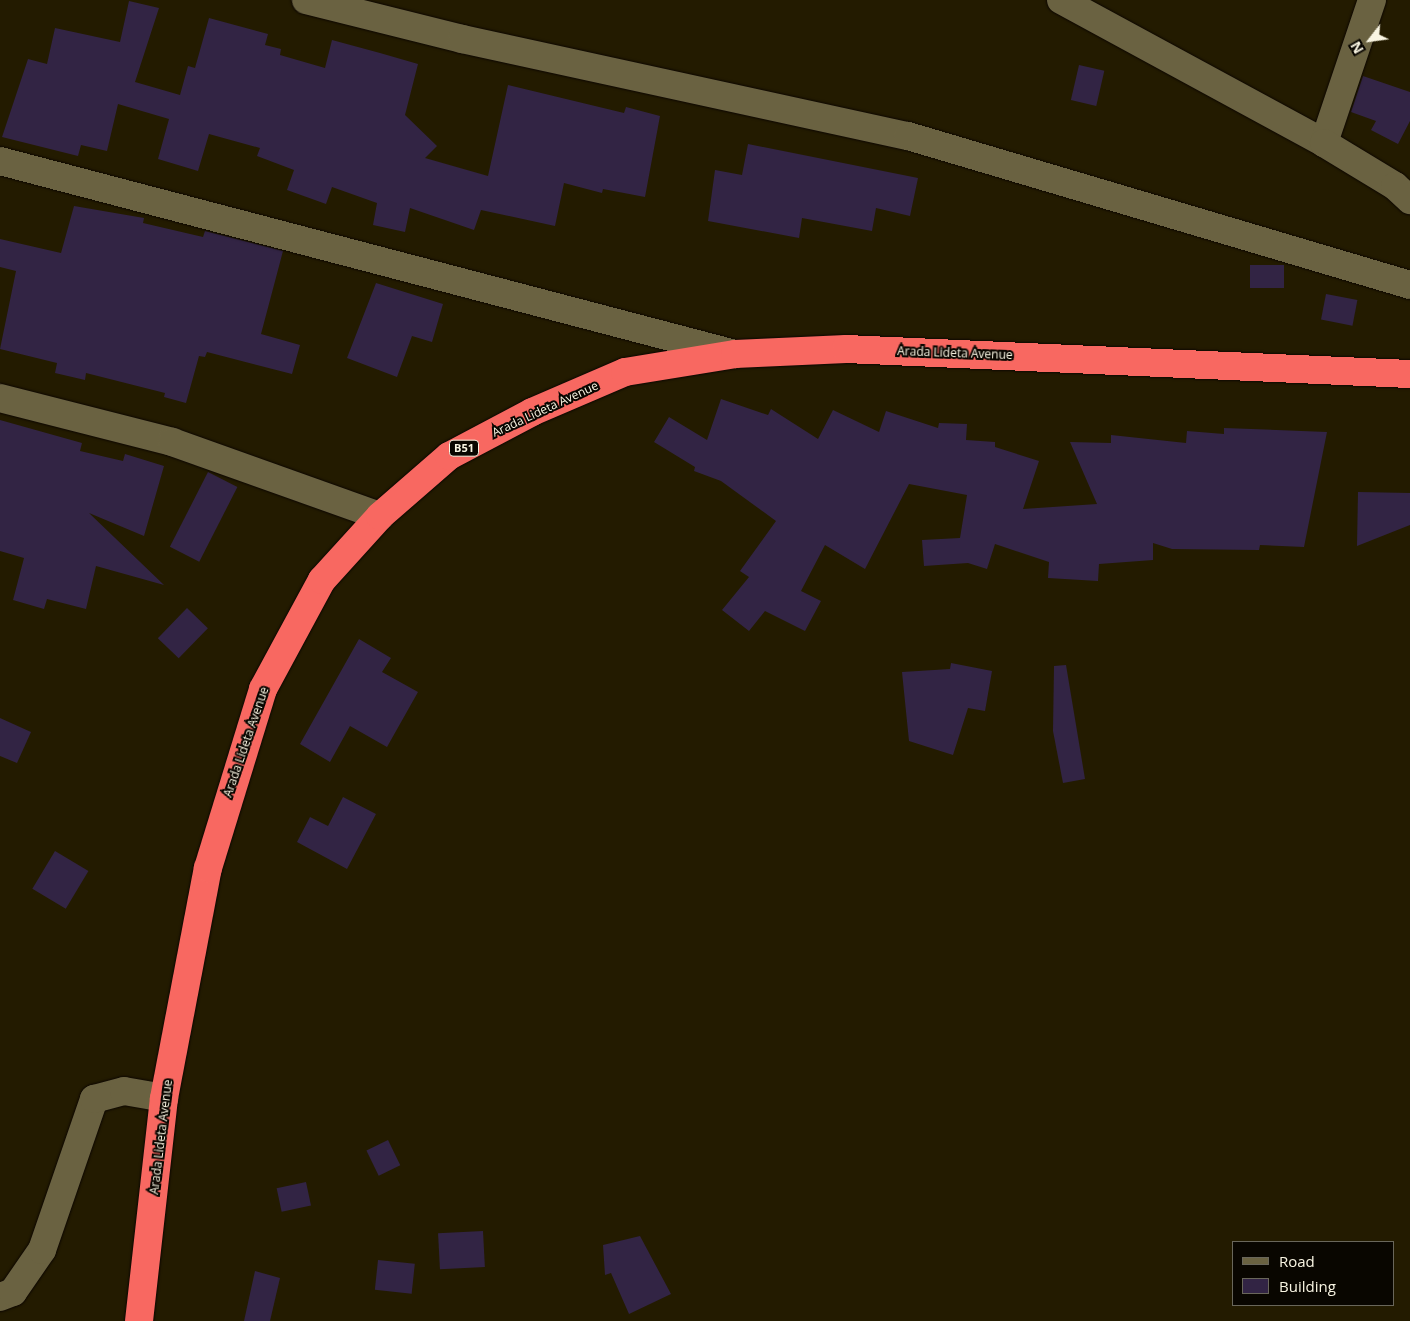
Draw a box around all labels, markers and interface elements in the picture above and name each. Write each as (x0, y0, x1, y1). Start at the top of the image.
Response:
north arrow (1345, 15, 1395, 65)
text: N (1346, 38, 1368, 57)
street label: Arada Lideta Avenue (897, 344, 1013, 362)
street label: Arada Lideta Avenue (490, 378, 600, 440)
road number: B51 (449, 439, 479, 456)
street label: Arada Lideta Avenue (220, 685, 272, 799)
street label: Arada Lideta Avenue (147, 1079, 175, 1195)
legend (1232, 1241, 1395, 1306)
text: Road (1279, 1251, 1315, 1271)
text: Building (1279, 1276, 1336, 1296)

